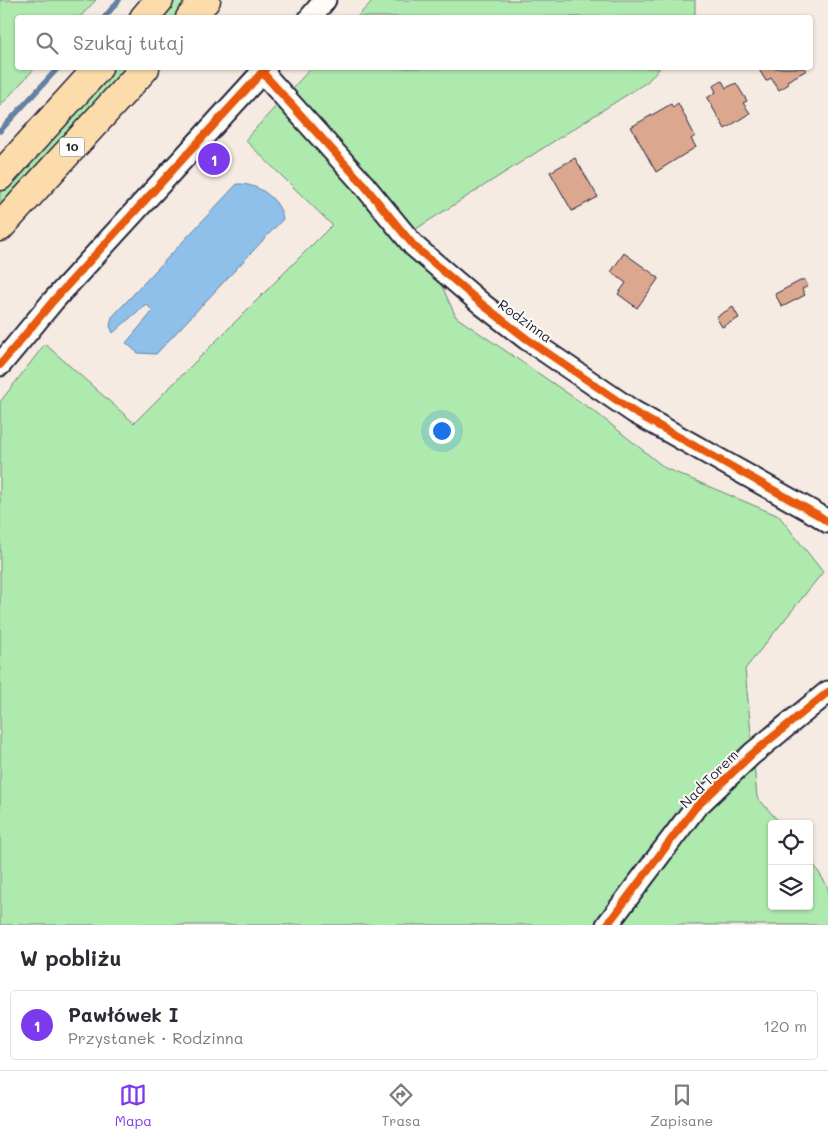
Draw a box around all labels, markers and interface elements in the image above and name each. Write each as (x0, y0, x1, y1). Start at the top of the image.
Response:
search box (15, 15, 813, 70)
icon: search (33, 29, 61, 57)
text: Szukaj tutaj (73, 30, 184, 55)
road number: 10 (60, 138, 84, 156)
pin: 1 (198, 140, 230, 178)
street label: Rodzinna (494, 295, 556, 347)
your location (429, 418, 455, 444)
street label: Nad Torem (675, 745, 742, 812)
map controls (768, 820, 813, 910)
button: locate (768, 820, 813, 865)
button: layers (768, 865, 813, 910)
text: W pobliżu (20, 944, 121, 971)
text: Pawłówek I (68, 1002, 178, 1027)
text: 1 (33, 1015, 41, 1036)
text: 120 m (763, 1015, 807, 1036)
text: Przystanek · Rodzinna (68, 1027, 244, 1048)
tab: Mapa (115, 1081, 152, 1130)
tab: Trasa (382, 1081, 421, 1130)
tab: Zapisane (650, 1081, 713, 1130)

